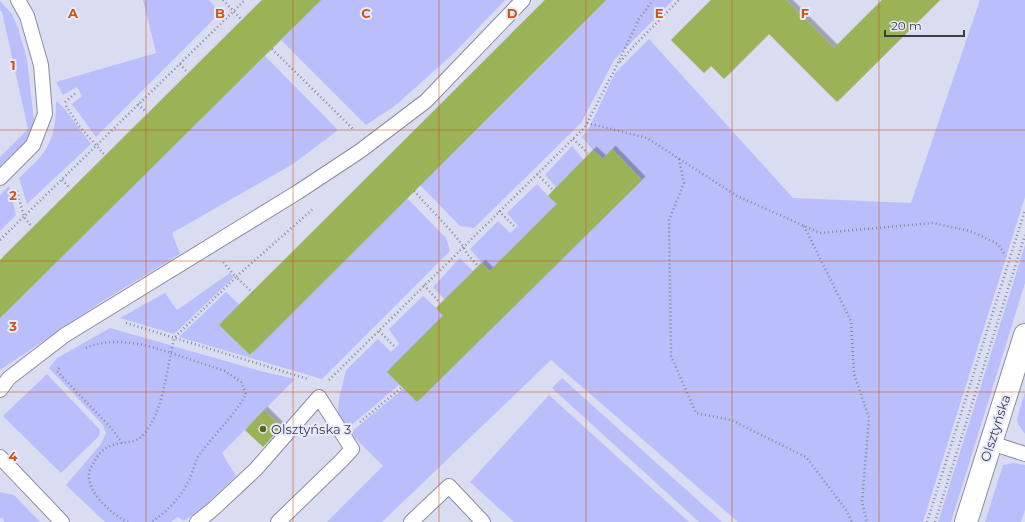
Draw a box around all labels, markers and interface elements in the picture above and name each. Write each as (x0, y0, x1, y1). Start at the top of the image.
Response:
text: A (67, 5, 79, 21)
text: B (215, 5, 225, 21)
text: C (361, 5, 371, 21)
text: D (507, 5, 518, 21)
text: E (655, 5, 664, 21)
text: F (801, 5, 809, 21)
scale bar (885, 12, 964, 38)
text: 20 m (891, 18, 922, 33)
text: 1 (10, 57, 16, 73)
text: 2 (9, 187, 17, 203)
text: 3 (8, 318, 17, 334)
street label: Olsztyńska (977, 392, 1013, 464)
place label: Olsztyńska 3 (271, 421, 351, 437)
marker: Olsztyńska 3 (258, 424, 268, 434)
text: 4 (9, 448, 18, 464)

